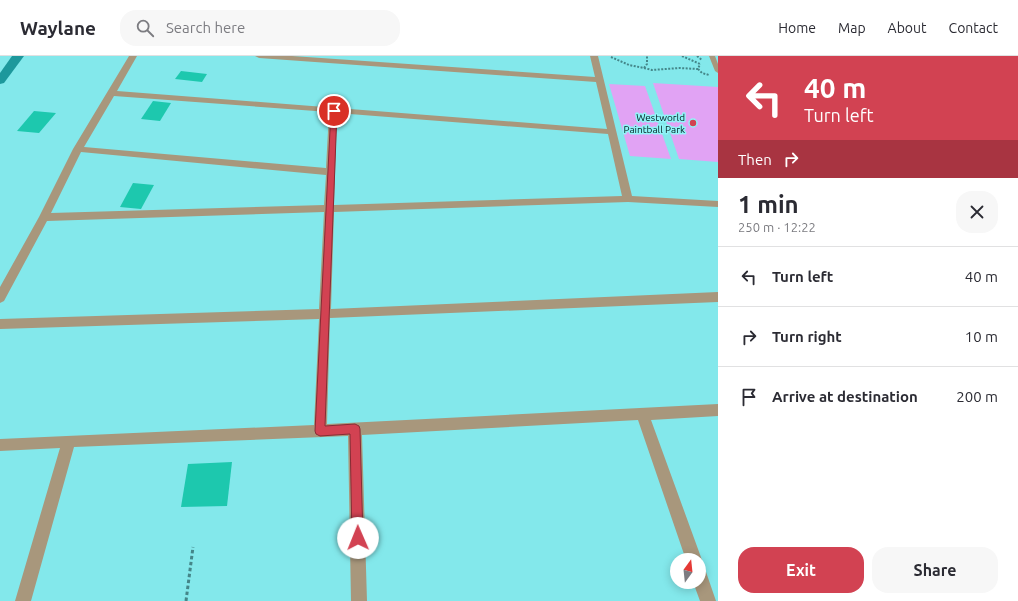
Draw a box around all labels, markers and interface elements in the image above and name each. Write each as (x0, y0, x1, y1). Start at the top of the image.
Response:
search box (120, 10, 400, 46)
text: Waylane (20, 17, 96, 39)
icon: search (134, 17, 156, 39)
text: Search here (166, 19, 245, 36)
text: Home (778, 20, 816, 36)
text: Map (838, 20, 866, 36)
text: About (888, 20, 927, 36)
text: Contact (949, 20, 998, 36)
icon: left (738, 72, 790, 124)
text: 40 m (804, 72, 866, 103)
pin (317, 94, 351, 128)
icon: arrive (323, 100, 345, 122)
text: Turn left (804, 105, 874, 125)
place label: Westworld Paintball Park (624, 112, 685, 135)
marker: Westworld Paintball Park (688, 118, 698, 128)
icon: right (780, 148, 802, 170)
text: Then (738, 151, 772, 168)
text: 1 min (738, 191, 799, 218)
button: close (956, 191, 998, 233)
text: 250 m · 12:22 (738, 220, 816, 234)
icon: left (738, 266, 760, 288)
text: Turn left (772, 268, 833, 285)
text: 40 m (965, 268, 998, 285)
icon: right (738, 326, 760, 348)
text: Turn right (772, 328, 842, 345)
text: 10 m (965, 328, 998, 345)
icon: arrive (738, 386, 760, 408)
text: Arrive at destination (772, 388, 918, 405)
text: 200 m (956, 388, 998, 405)
position arrow (337, 517, 379, 559)
button: Exit (738, 547, 864, 593)
button: Share (872, 547, 998, 593)
north arrow (670, 553, 706, 589)
map controls (670, 553, 706, 589)

